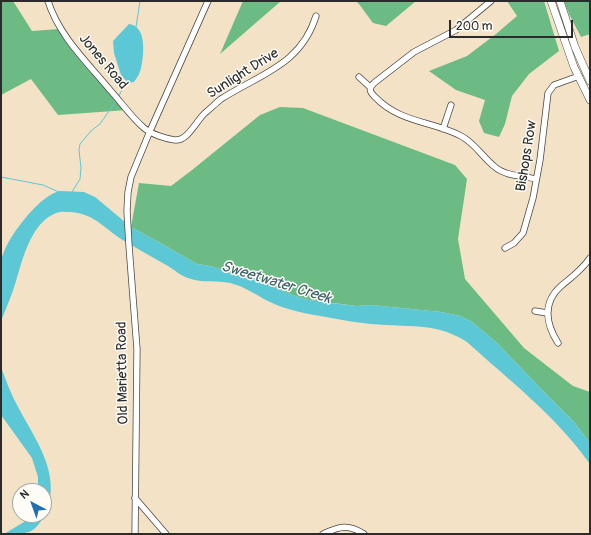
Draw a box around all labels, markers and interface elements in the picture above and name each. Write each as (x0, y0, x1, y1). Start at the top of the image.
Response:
scale bar (451, 12, 575, 38)
text: 200 m (456, 19, 492, 34)
street label: Jones Road (75, 31, 131, 93)
street label: Sunlight Drive (204, 45, 282, 103)
street label: Bishops Row (513, 119, 541, 193)
water label: Sweetwater Creek (219, 258, 333, 308)
street label: Old Marietta Road (114, 321, 132, 425)
north arrow (12, 483, 52, 523)
text: N (17, 487, 32, 502)

